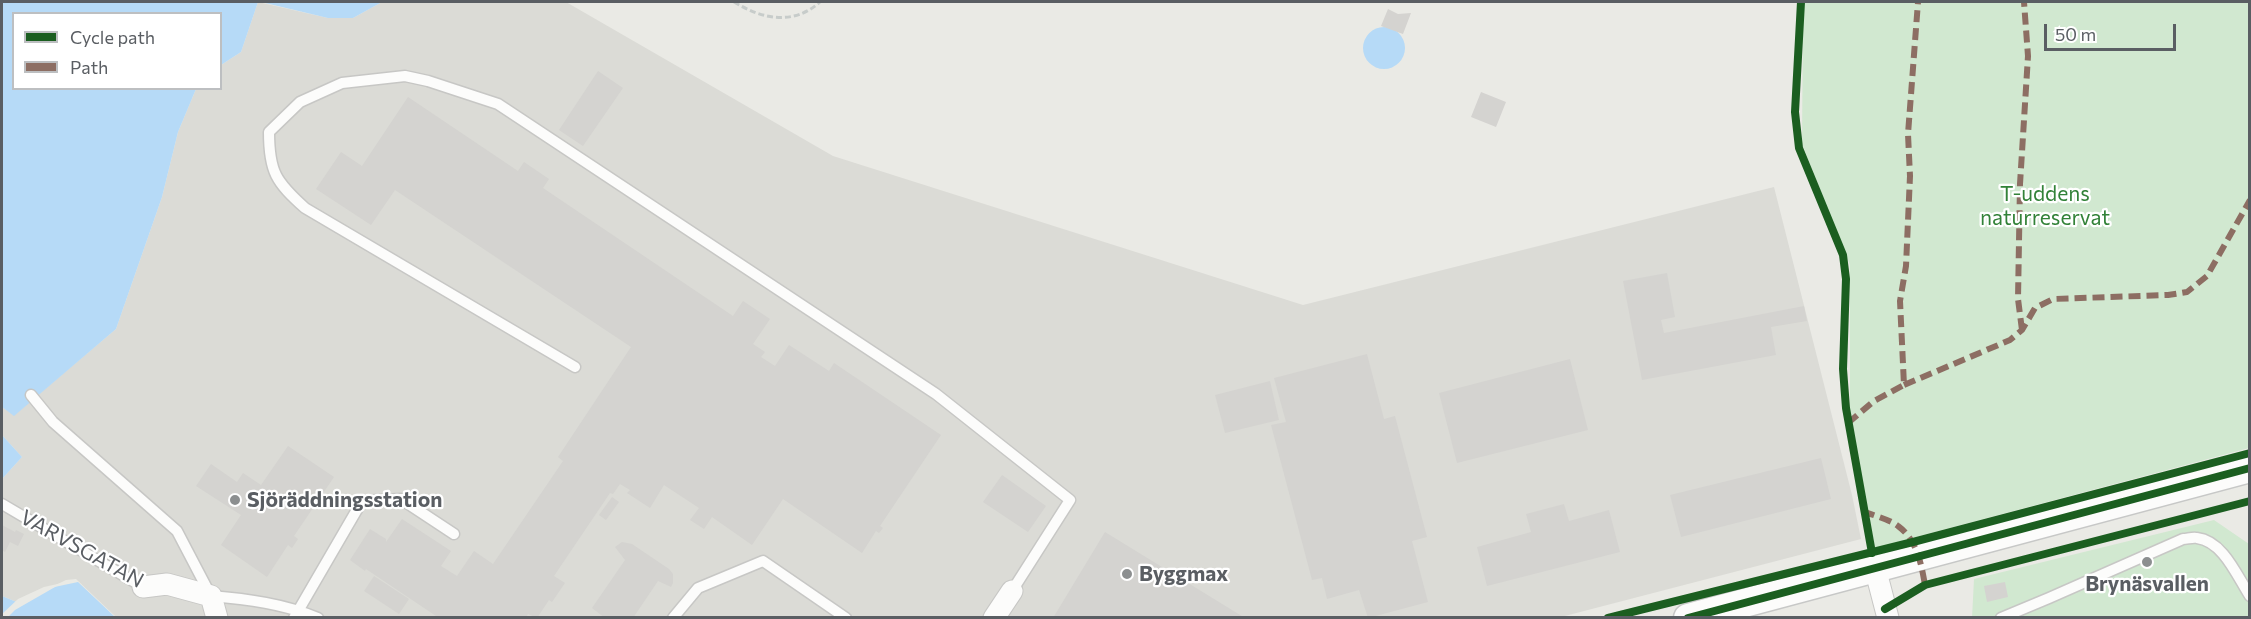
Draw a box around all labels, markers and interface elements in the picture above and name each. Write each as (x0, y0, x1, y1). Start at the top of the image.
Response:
legend (12, 12, 222, 90)
scale bar (2047, 12, 2179, 50)
text: 50 m (2055, 23, 2096, 45)
text: Cycle path (70, 26, 155, 48)
text: Path (70, 56, 108, 78)
park label: T-uddens naturreservat (1980, 181, 2110, 231)
place label: Sjöräddningsstation (247, 487, 442, 513)
marker: Sjöräddningsstation (228, 493, 242, 507)
street label: VARVSGATAN (16, 505, 148, 593)
marker: Brynäsvallen (2140, 555, 2154, 569)
place label: Byggmax (1139, 561, 1228, 587)
marker: Byggmax (1120, 567, 1134, 581)
place label: Brynäsvallen (2085, 571, 2209, 597)

